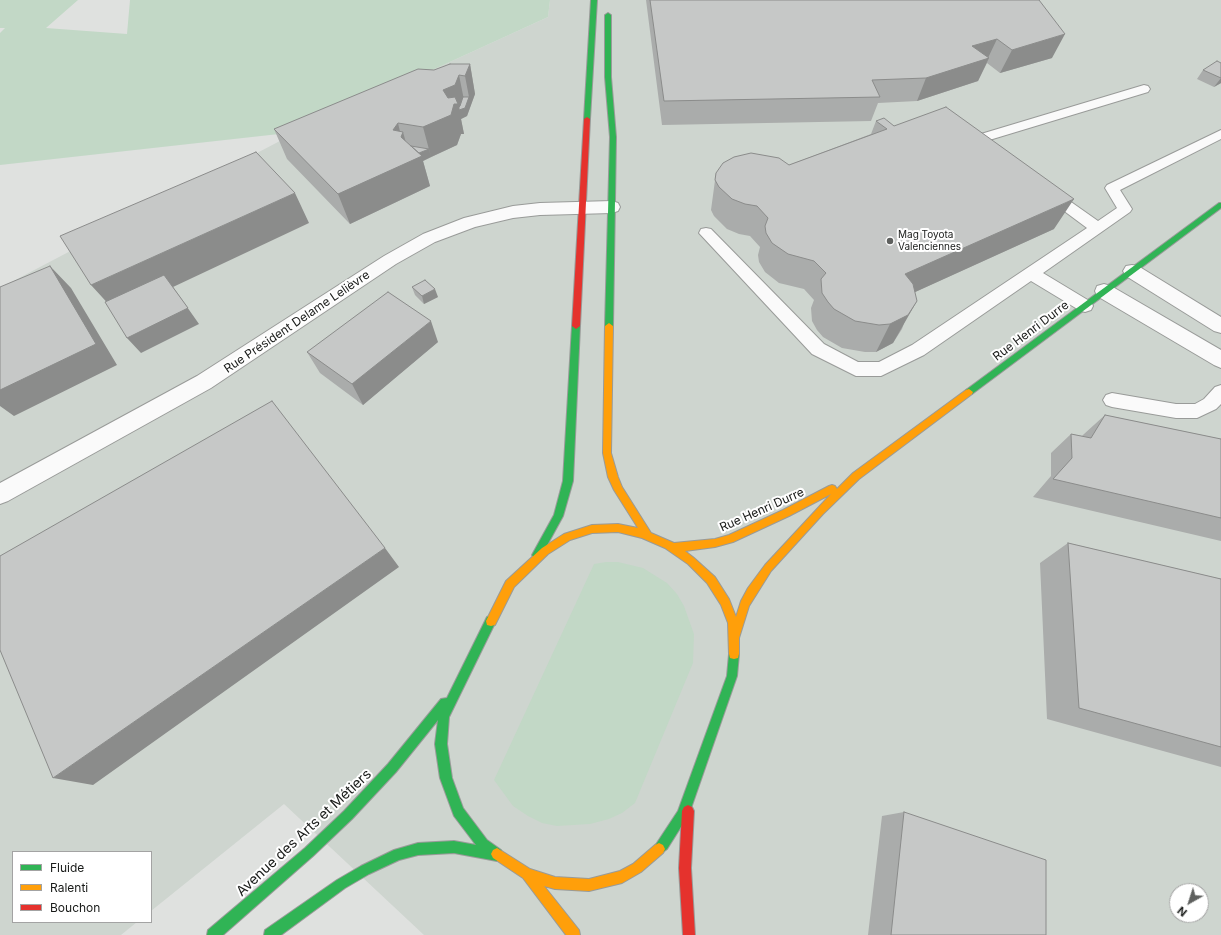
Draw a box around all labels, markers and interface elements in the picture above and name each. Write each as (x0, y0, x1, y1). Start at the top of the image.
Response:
place label: Mag Toyota Valenciennes (898, 229, 961, 252)
marker: Mag Toyota Valenciennes (885, 236, 895, 246)
street label: Rue Président Delame Lelièvre (221, 268, 373, 376)
street label: Rue Henri Durre (990, 298, 1072, 364)
street label: Rue Henri Durre (718, 485, 806, 535)
street label: Avenue des Arts et Métiers (233, 766, 375, 900)
legend (12, 851, 152, 923)
text: Fluide (50, 860, 84, 875)
text: Ralenti (50, 880, 88, 895)
north arrow (1169, 883, 1209, 923)
text: Bouchon (50, 900, 100, 915)
text: N (1174, 903, 1190, 920)

